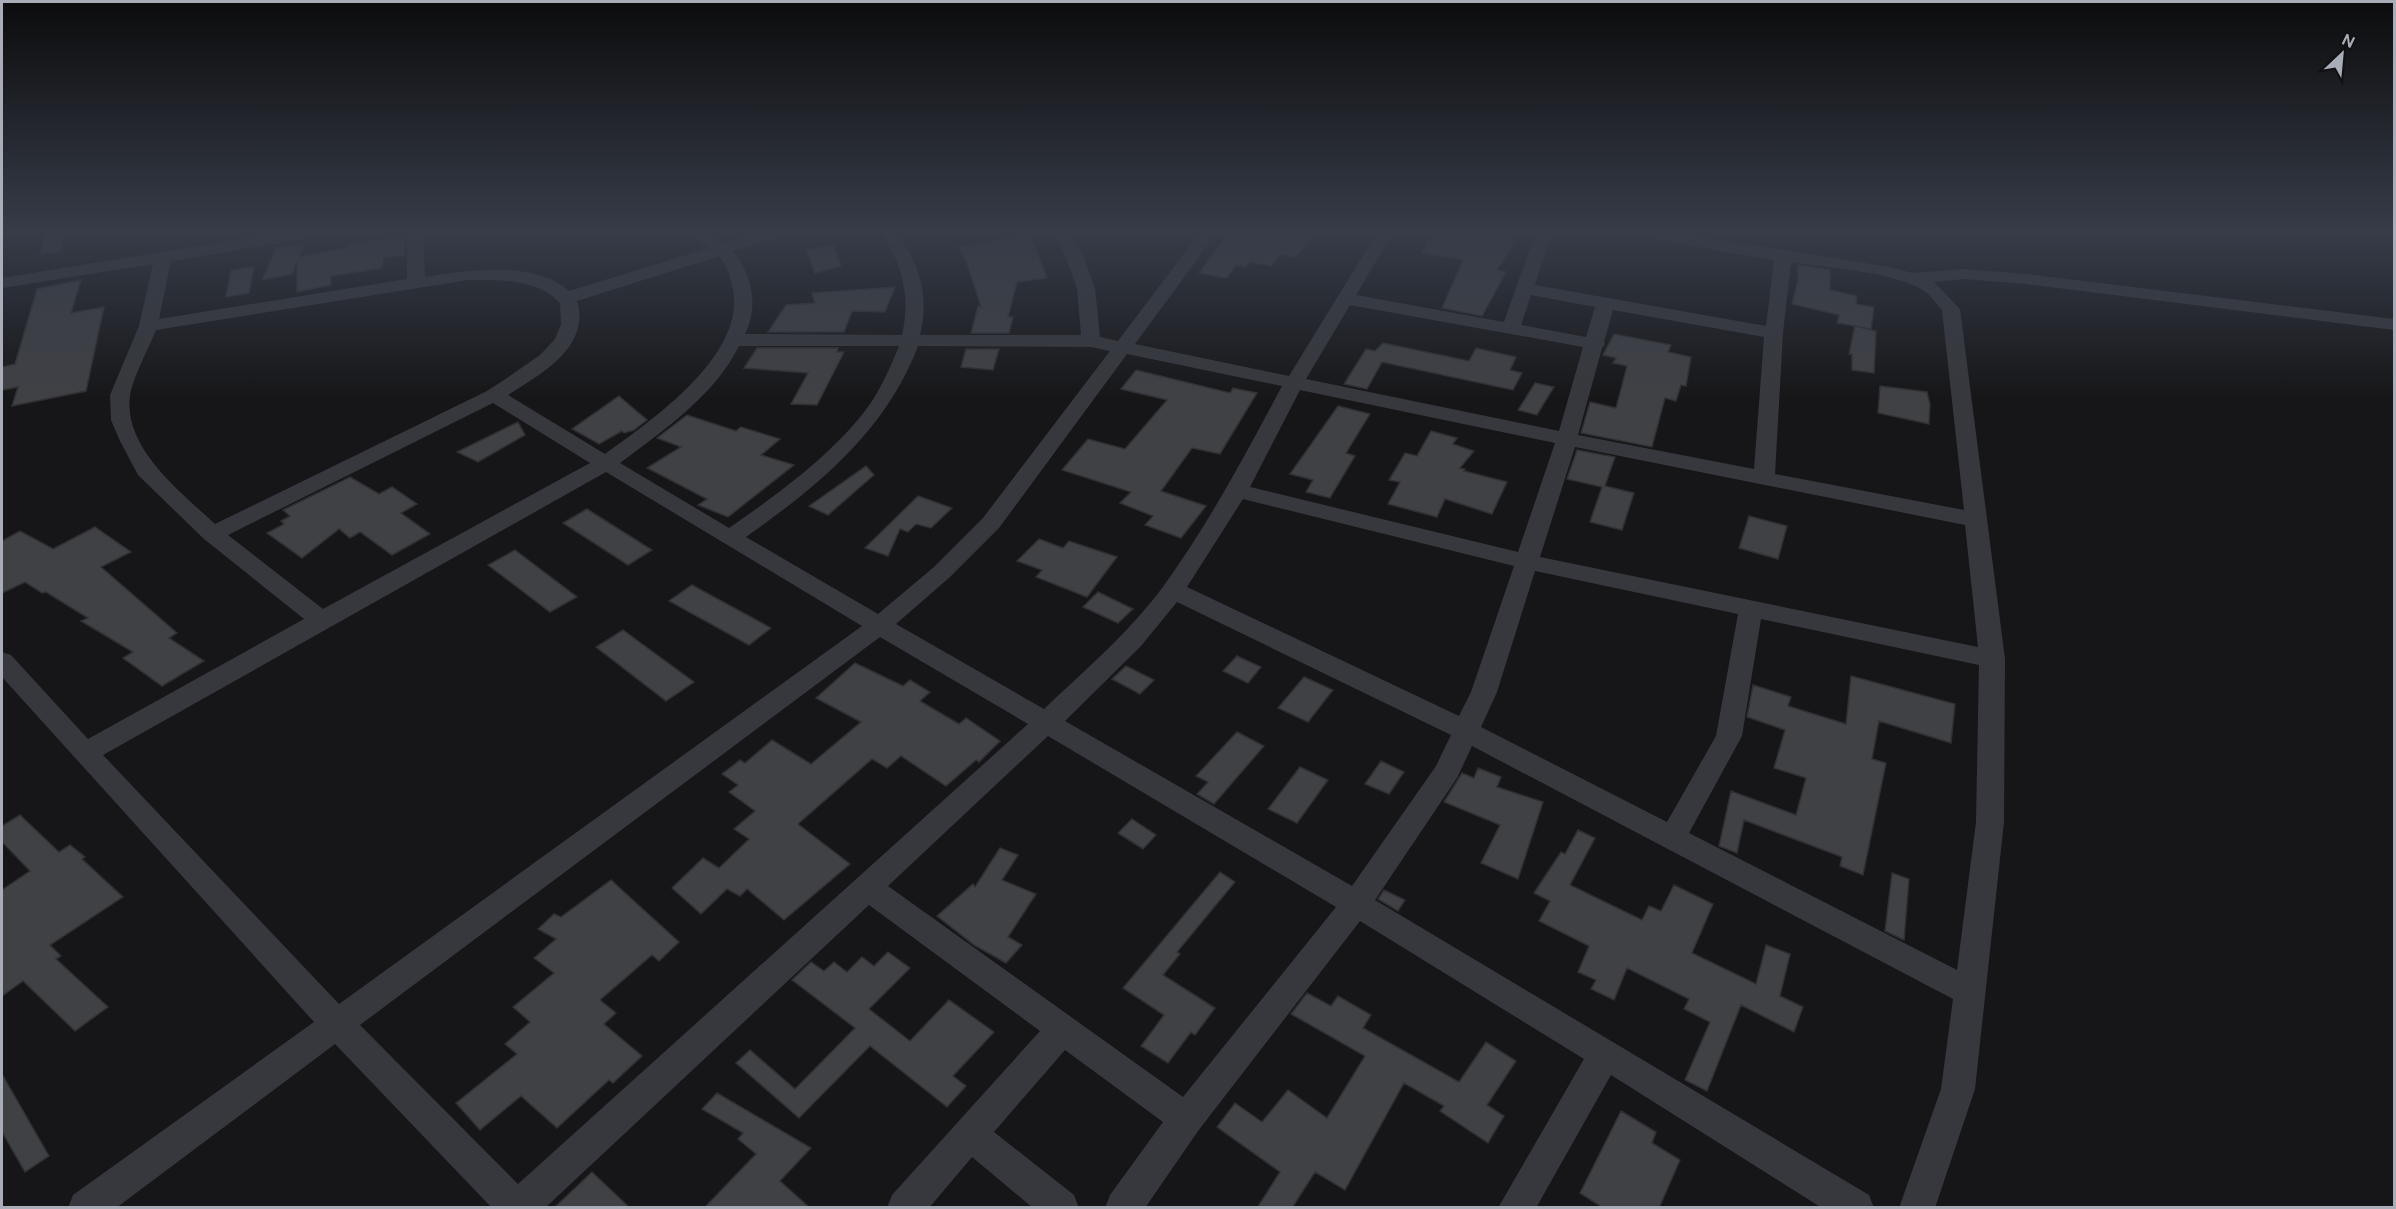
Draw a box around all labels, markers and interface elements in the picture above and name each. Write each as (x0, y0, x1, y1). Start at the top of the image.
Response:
north arrow (2312, 24, 2372, 84)
text: N (2339, 29, 2358, 53)

